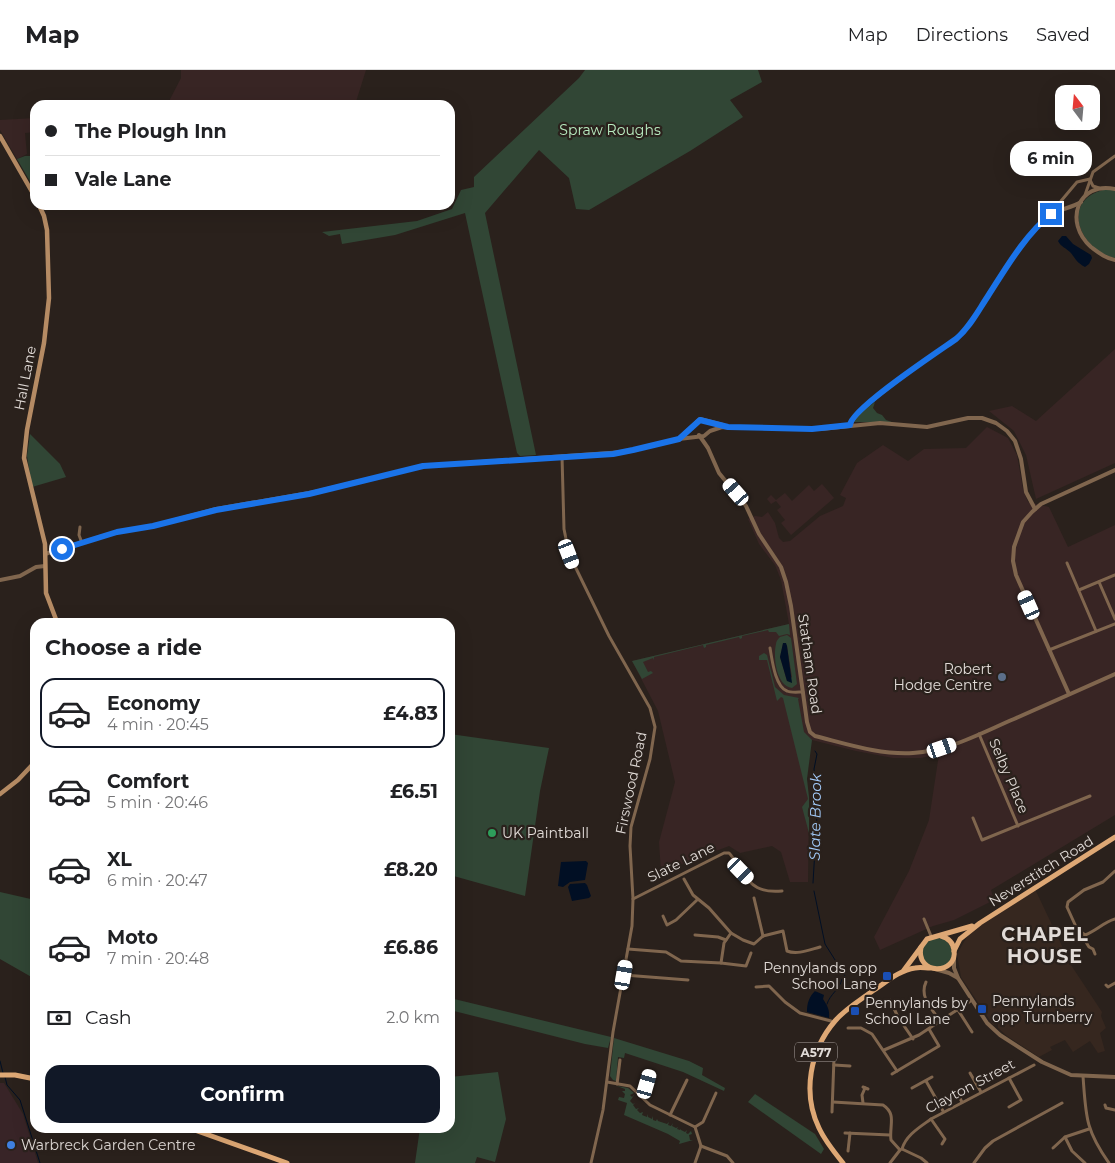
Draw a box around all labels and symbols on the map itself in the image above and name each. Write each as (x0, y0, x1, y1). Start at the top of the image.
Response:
north arrow (1055, 85, 1100, 130)
park label: Spraw Roughs (559, 121, 661, 139)
callout: 6 min (1010, 142, 1092, 176)
route end (1040, 203, 1062, 225)
street label: Hall Lane (10, 344, 40, 412)
car (720, 476, 751, 508)
car (556, 537, 581, 571)
route start (51, 538, 73, 560)
car (1016, 588, 1041, 622)
street label: Statham Road (794, 613, 826, 715)
place label: Robert Hodge Centre (894, 660, 992, 694)
marker: Robert Hodge Centre (996, 671, 1008, 683)
street label: Firswood Road (611, 730, 651, 836)
car (925, 736, 958, 760)
street label: Selby Place (985, 736, 1033, 816)
water label: Slate Brook (805, 772, 825, 861)
place label: UK Paintball (502, 824, 589, 842)
marker: UK Paintball (486, 827, 498, 839)
street label: Neverstitch Road (985, 832, 1097, 910)
street label: Slate Lane (644, 838, 718, 886)
car (725, 855, 756, 887)
district label: CHAPEL HOUSE (1001, 923, 1089, 968)
car (614, 959, 633, 991)
place label: Pennylands opp School Lane (763, 959, 877, 993)
marker: Pennylands opp School Lane (881, 970, 893, 982)
place label: Pennylands opp Turnberry (992, 992, 1093, 1026)
place label: Pennylands by School Lane (865, 994, 968, 1028)
marker: Pennylands opp Turnberry (976, 1003, 988, 1015)
marker: Pennylands by School Lane (849, 1005, 861, 1017)
road number: A577 (795, 1042, 837, 1062)
street label: Clayton Street (922, 1055, 1018, 1117)
car (635, 1068, 658, 1100)
place label: Warbreck Garden Centre (21, 1136, 195, 1154)
marker: Warbreck Garden Centre (5, 1139, 17, 1151)

